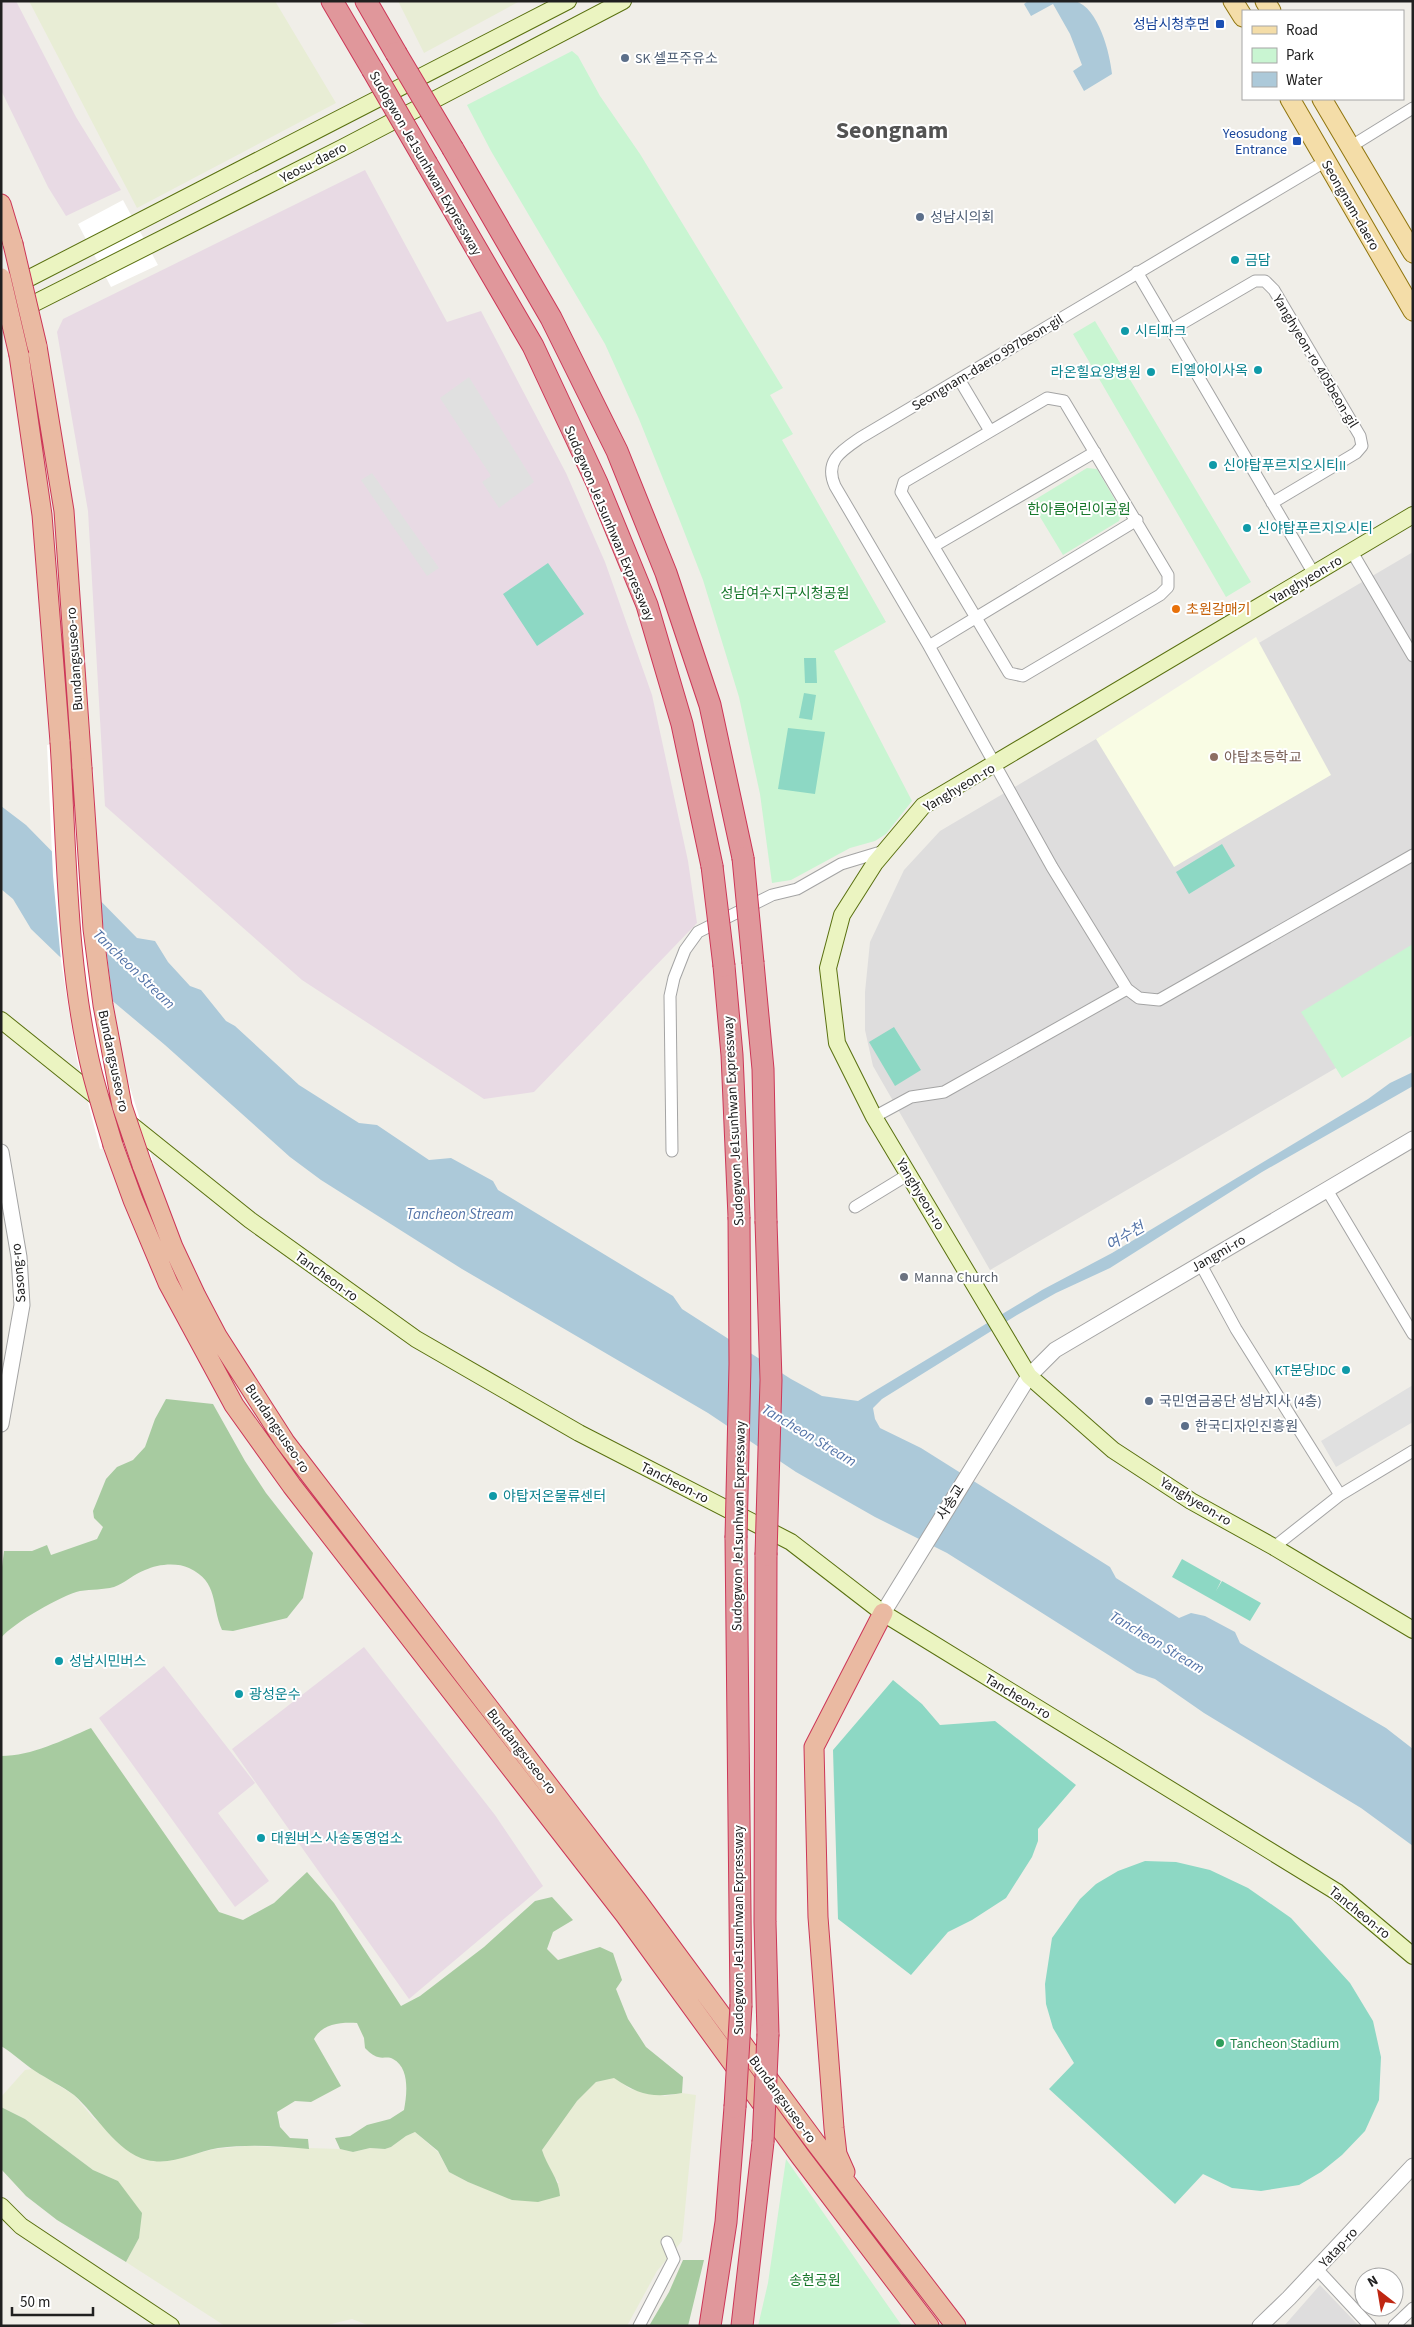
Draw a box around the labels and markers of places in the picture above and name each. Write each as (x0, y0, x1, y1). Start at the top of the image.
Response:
place label: 성남시청후면 (1133, 15, 1210, 35)
marker: 성남시청후면 (1214, 18, 1226, 30)
place label: SK 셀프주유소 (635, 49, 718, 69)
marker: SK 셀프주유소 (619, 52, 631, 64)
place label: Yeosudong Entrance (1222, 124, 1287, 160)
marker: Yeosudong Entrance (1291, 135, 1303, 147)
place label: 성남시의회 (930, 208, 994, 228)
marker: 성남시의회 (914, 211, 926, 223)
place label: 금담 (1245, 251, 1271, 271)
marker: 금담 (1229, 254, 1241, 266)
place label: 시티파크 (1135, 322, 1187, 342)
marker: 시티파크 (1119, 325, 1131, 337)
place label: 티엘아이사옥 (1171, 361, 1248, 381)
place label: 라온힐요양병원 (1051, 363, 1141, 383)
marker: 티엘아이사옥 (1252, 364, 1264, 376)
marker: 라온힐요양병원 (1145, 366, 1157, 378)
place label: 신야탑푸르지오시티II (1223, 456, 1346, 476)
marker: 신야탑푸르지오시티II (1207, 459, 1219, 471)
place label: 신야탑푸르지오시티 (1257, 519, 1373, 539)
marker: 신야탑푸르지오시티 (1241, 522, 1253, 534)
place label: 초원갈매기 (1186, 600, 1250, 620)
marker: 초원갈매기 (1170, 603, 1182, 615)
place label: 야탑초등학교 (1224, 748, 1301, 768)
marker: 야탑초등학교 (1208, 751, 1220, 763)
place label: Manna Church (914, 1268, 998, 1288)
marker: Manna Church (898, 1271, 910, 1283)
place label: KT분당IDC (1275, 1361, 1336, 1381)
marker: KT분당IDC (1340, 1364, 1352, 1376)
place label: 국민연금공단 성남지사 (4층) (1159, 1392, 1322, 1412)
marker: 국민연금공단 성남지사 (4층) (1143, 1395, 1155, 1407)
place label: 한국디자인진흥원 (1195, 1417, 1298, 1437)
marker: 한국디자인진흥원 (1179, 1420, 1191, 1432)
place label: 야탑저온물류센터 (503, 1487, 606, 1507)
marker: 야탑저온물류센터 (487, 1490, 499, 1502)
place label: 성남시민버스 (69, 1652, 146, 1672)
marker: 성남시민버스 (53, 1655, 65, 1667)
place label: 광성운수 (249, 1685, 301, 1705)
marker: 광성운수 (233, 1688, 245, 1700)
place label: 대원버스 사송동영업소 (271, 1829, 403, 1849)
marker: 대원버스 사송동영업소 (255, 1832, 267, 1844)
place label: Tancheon Stadium (1230, 2034, 1339, 2054)
marker: Tancheon Stadium (1214, 2037, 1226, 2049)

